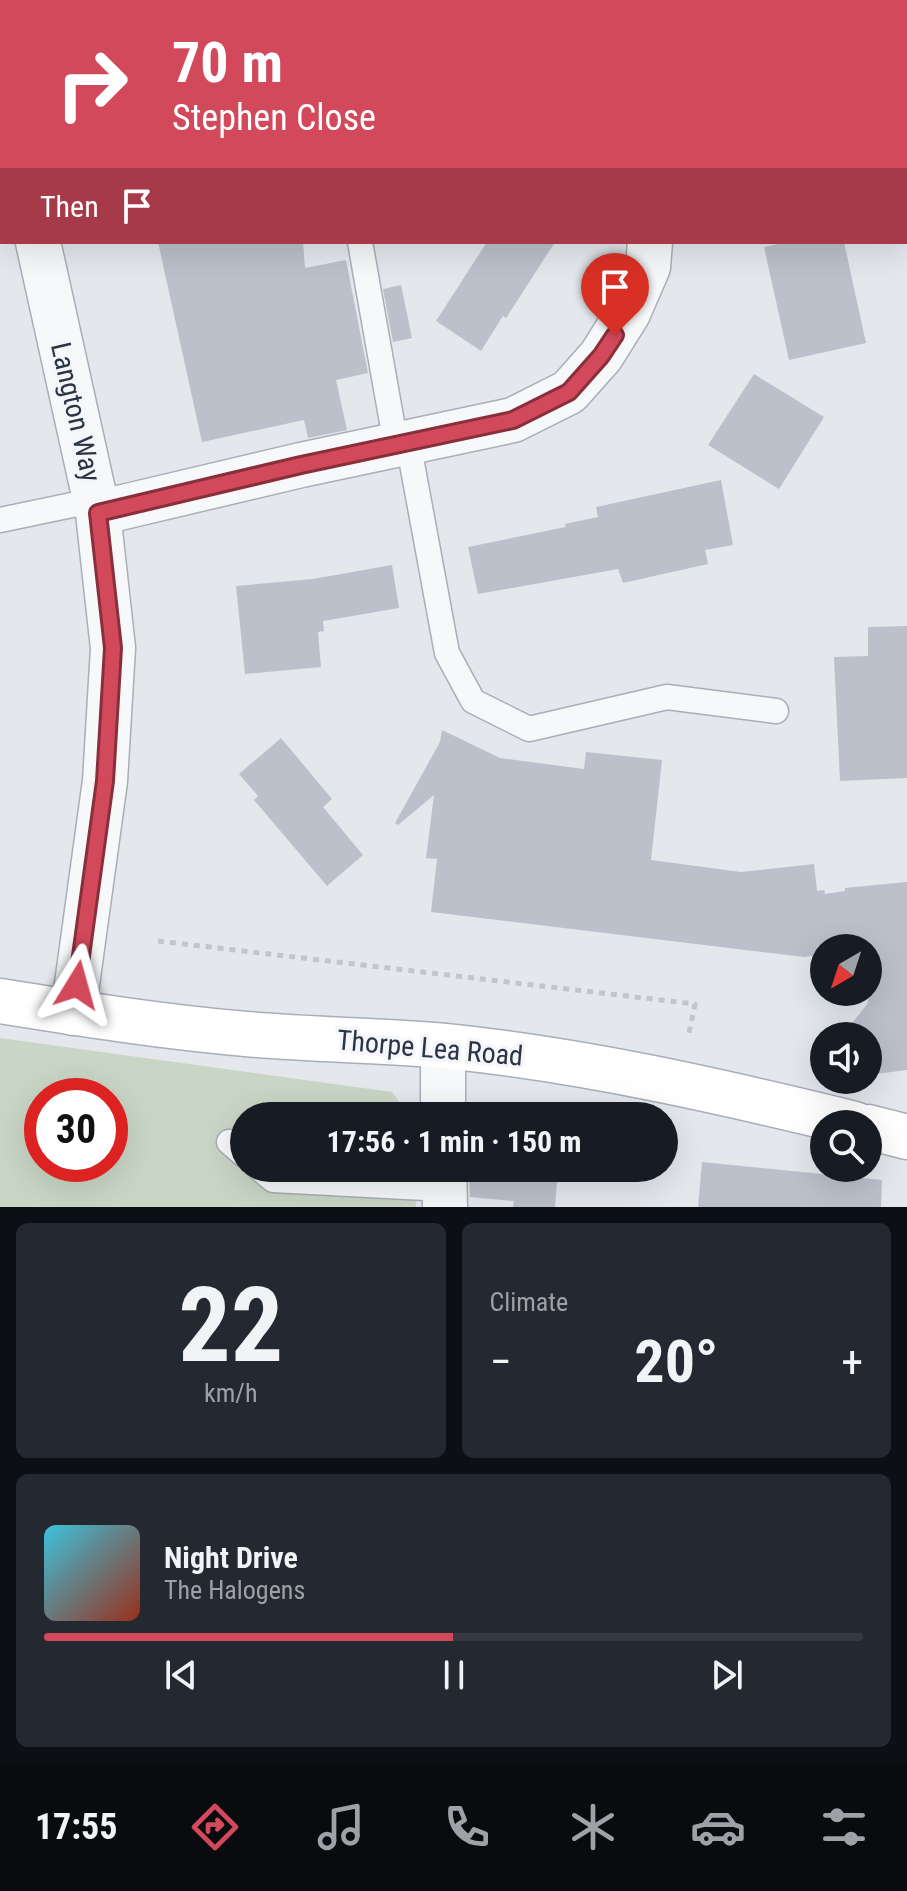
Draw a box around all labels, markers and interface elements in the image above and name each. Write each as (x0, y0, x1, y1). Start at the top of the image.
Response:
text: 70 m (172, 30, 283, 96)
icon: right (40, 32, 144, 136)
text: Stephen Close (172, 97, 376, 139)
icon: arrive (115, 184, 159, 228)
text: Then (40, 189, 99, 224)
pin (581, 253, 649, 335)
icon: arrive (593, 265, 637, 309)
street label: Langton Way (44, 339, 108, 485)
north arrow (810, 934, 882, 1006)
map controls (810, 934, 882, 1182)
position arrow (35, 943, 119, 1027)
button: sound (810, 1022, 882, 1094)
street label: Thorpe Lea Road (336, 1023, 524, 1073)
speed limit sign: 30 (24, 1078, 128, 1182)
button: search (810, 1110, 882, 1182)
text: 17:56 · 1 min · 150 m (327, 1124, 581, 1159)
text: 22 (178, 1265, 283, 1386)
text: Climate (490, 1287, 568, 1317)
text: 20° (634, 1326, 718, 1397)
text: − (490, 1336, 512, 1388)
text: + (841, 1336, 863, 1388)
text: km/h (204, 1378, 258, 1408)
text: Night Drive (164, 1540, 298, 1575)
text: The Halogens (164, 1575, 305, 1605)
icon: previous (159, 1653, 203, 1697)
icon: pause (432, 1653, 476, 1697)
icon: next (705, 1653, 749, 1697)
icon: directions (187, 1799, 243, 1855)
icon: music (313, 1799, 369, 1855)
icon: phone (439, 1799, 495, 1855)
icon: climate (565, 1799, 621, 1855)
icon: car (690, 1799, 746, 1855)
icon: filters (816, 1799, 872, 1855)
text: 17:55 (35, 1806, 118, 1848)

